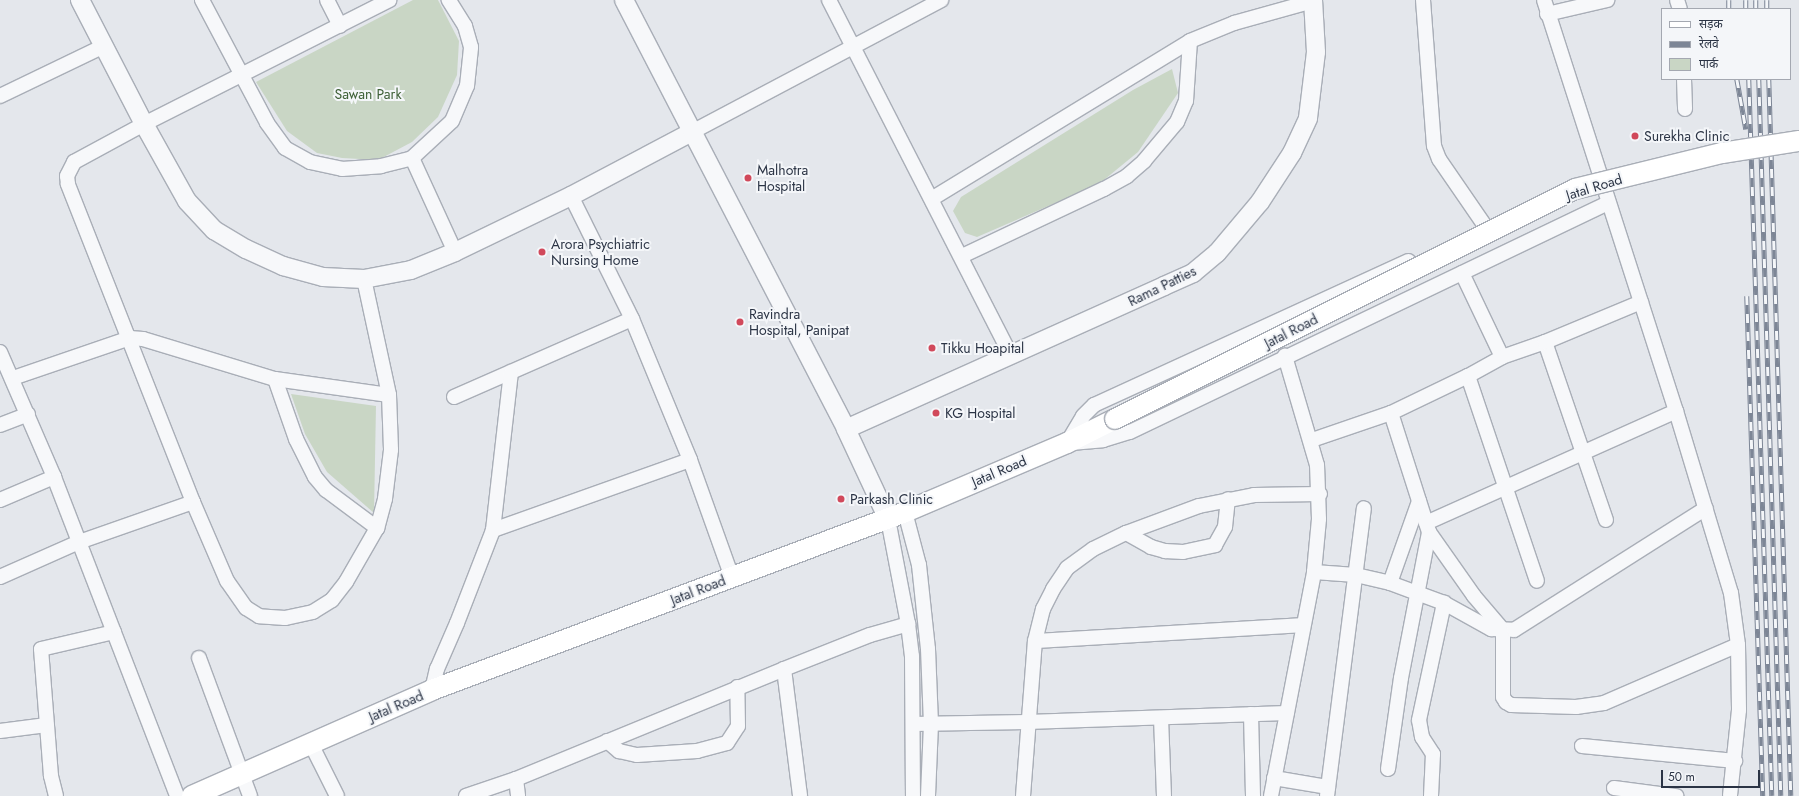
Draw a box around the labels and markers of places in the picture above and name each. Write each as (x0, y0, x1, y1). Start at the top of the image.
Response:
place label: Surekha Clinic (1644, 128, 1729, 144)
marker: Surekha Clinic (1629, 130, 1641, 142)
place label: Malhotra Hospital (757, 162, 808, 194)
marker: Malhotra Hospital (742, 172, 754, 184)
place label: Arora Psychiatric Nursing Home (551, 236, 650, 268)
marker: Arora Psychiatric Nursing Home (536, 246, 548, 258)
place label: Ravindra Hospital, Panipat (749, 306, 849, 338)
marker: Ravindra Hospital, Panipat (734, 316, 746, 328)
place label: Tikku Hoapital (941, 340, 1024, 356)
marker: Tikku Hoapital (926, 342, 938, 354)
place label: KG Hospital (945, 405, 1015, 421)
marker: KG Hospital (930, 407, 942, 419)
place label: Parkash Clinic (850, 491, 933, 507)
marker: Parkash Clinic (835, 493, 847, 505)

